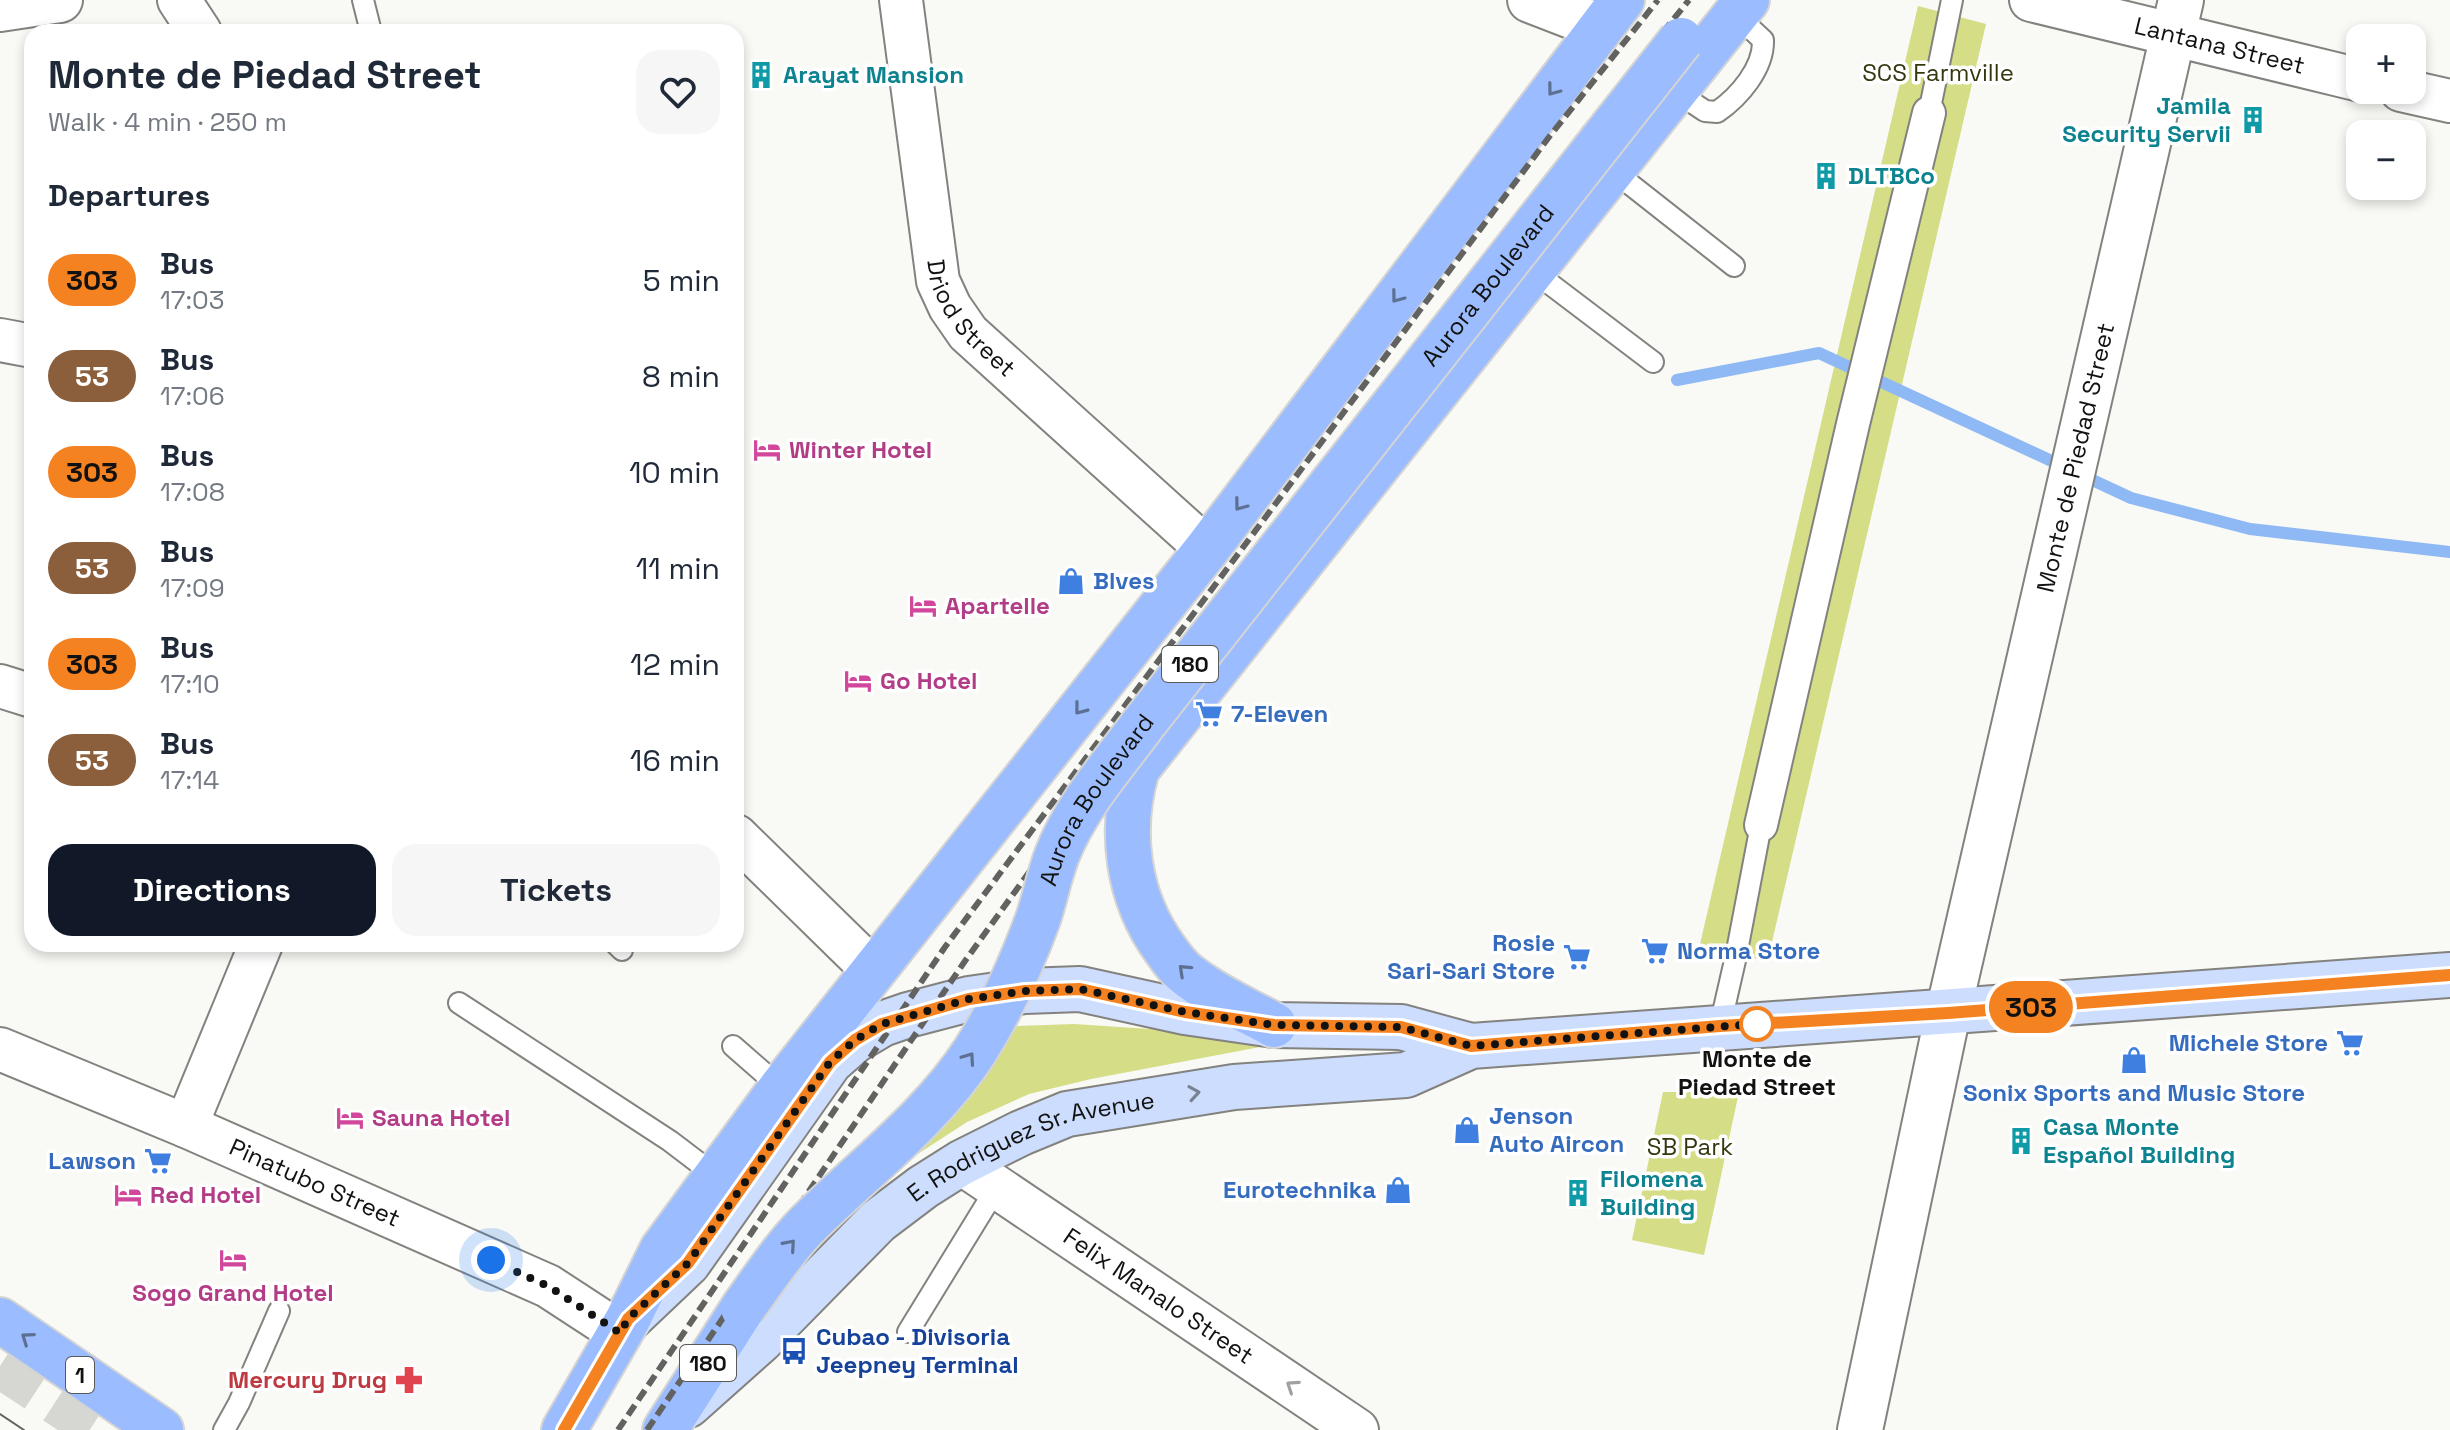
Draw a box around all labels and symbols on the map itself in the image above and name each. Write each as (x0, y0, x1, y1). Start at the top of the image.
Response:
street label: Lantana Street (2131, 10, 2308, 81)
park label: SCS Farmville (1862, 57, 2014, 88)
place label: Arayat Mansion (783, 59, 964, 90)
building icon: Arayat Mansion (746, 60, 776, 90)
one-way arrow (1549, 81, 1563, 95)
place label: Jamila Security Servii (2062, 90, 2231, 149)
building icon: Jamila Security Servii (2238, 105, 2268, 135)
place label: DLTBCo (1848, 160, 1935, 191)
building icon: DLTBCo (1811, 161, 1841, 191)
street label: Aurora Boulevard (1414, 198, 1561, 372)
street label: Driod Street (920, 257, 1022, 383)
one-way arrow (1392, 288, 1406, 303)
street label: Monte de Piedad Street (2029, 320, 2121, 595)
place label: Winter Hotel (789, 434, 932, 465)
hotel icon: Winter Hotel (752, 435, 782, 465)
one-way arrow (1236, 496, 1250, 511)
place label: Blves (1093, 565, 1155, 596)
shop icon: Blves (1056, 566, 1086, 596)
place label: Apartelle (945, 590, 1050, 621)
hotel icon: Apartelle (908, 591, 938, 621)
road number: 180 (1162, 646, 1218, 682)
place label: Go Hotel (880, 665, 977, 696)
hotel icon: Go Hotel (843, 666, 873, 696)
place label: 7-Eleven (1231, 698, 1328, 729)
supermarket icon: 7-Eleven (1194, 699, 1224, 729)
one-way arrow (1075, 700, 1089, 715)
street label: Aurora Boulevard (1032, 708, 1160, 889)
place label: Rosie Sari-Sari Store (1387, 927, 1555, 986)
place label: Norma Store (1677, 935, 1820, 966)
supermarket icon: Norma Store (1640, 936, 1670, 966)
supermarket icon: Rosie Sari-Sari Store (1562, 942, 1592, 972)
one-way arrow (1179, 965, 1193, 980)
line badge: 303 (1985, 981, 2077, 1033)
marker: Monte de Piedad Street (1740, 1007, 1774, 1041)
place label: Michele Store (2169, 1027, 2328, 1058)
supermarket icon: Michele Store (2335, 1028, 2365, 1058)
place label: Monte de Piedad Street (1678, 1043, 1836, 1102)
shop icon: Sonix Sports and Music Store (2119, 1045, 2149, 1075)
one-way arrow (959, 1053, 974, 1067)
place label: Sonix Sports and Music Store (1963, 1077, 2305, 1108)
street label: E. Rodriguez Sr. Avenue (900, 1084, 1157, 1209)
one-way arrow (1188, 1086, 1201, 1103)
place label: Jenson Auto Aircon (1489, 1100, 1624, 1159)
place label: Sauna Hotel (372, 1102, 510, 1133)
hotel icon: Sauna Hotel (335, 1103, 365, 1133)
place label: Casa Monte Español Building (2043, 1111, 2235, 1170)
shop icon: Jenson Auto Aircon (1452, 1115, 1482, 1145)
building icon: Casa Monte Español Building (2006, 1126, 2036, 1156)
street label: Pinatubo Street (225, 1131, 405, 1234)
park label: SB Park (1647, 1131, 1733, 1162)
place label: Lawson (48, 1145, 136, 1176)
supermarket icon: Lawson (143, 1146, 173, 1176)
place label: Filomena Building (1600, 1163, 1703, 1222)
place label: Eurotechnika (1223, 1174, 1376, 1205)
shop icon: Eurotechnika (1383, 1175, 1413, 1205)
building icon: Filomena Building (1563, 1178, 1593, 1208)
place label: Red Hotel (150, 1179, 261, 1210)
hotel icon: Red Hotel (113, 1180, 143, 1210)
street label: Felix Manalo Street (1058, 1221, 1260, 1371)
your location (471, 1240, 511, 1280)
one-way arrow (780, 1240, 794, 1255)
hotel icon: Sogo Grand Hotel (218, 1245, 248, 1275)
place label: Sogo Grand Hotel (132, 1277, 334, 1308)
place label: Cubao - Divisoria Jeepney Terminal (816, 1321, 1019, 1380)
one-way arrow (21, 1333, 35, 1348)
bus stop icon: Cubao - Divisoria Jeepney Terminal (779, 1336, 809, 1366)
road number: 180 (680, 1345, 736, 1381)
road number: 1 (66, 1357, 94, 1393)
place label: Mercury Drug (228, 1364, 387, 1395)
pharmacy icon: Mercury Drug (394, 1365, 424, 1395)
one-way arrow (1287, 1381, 1301, 1396)

